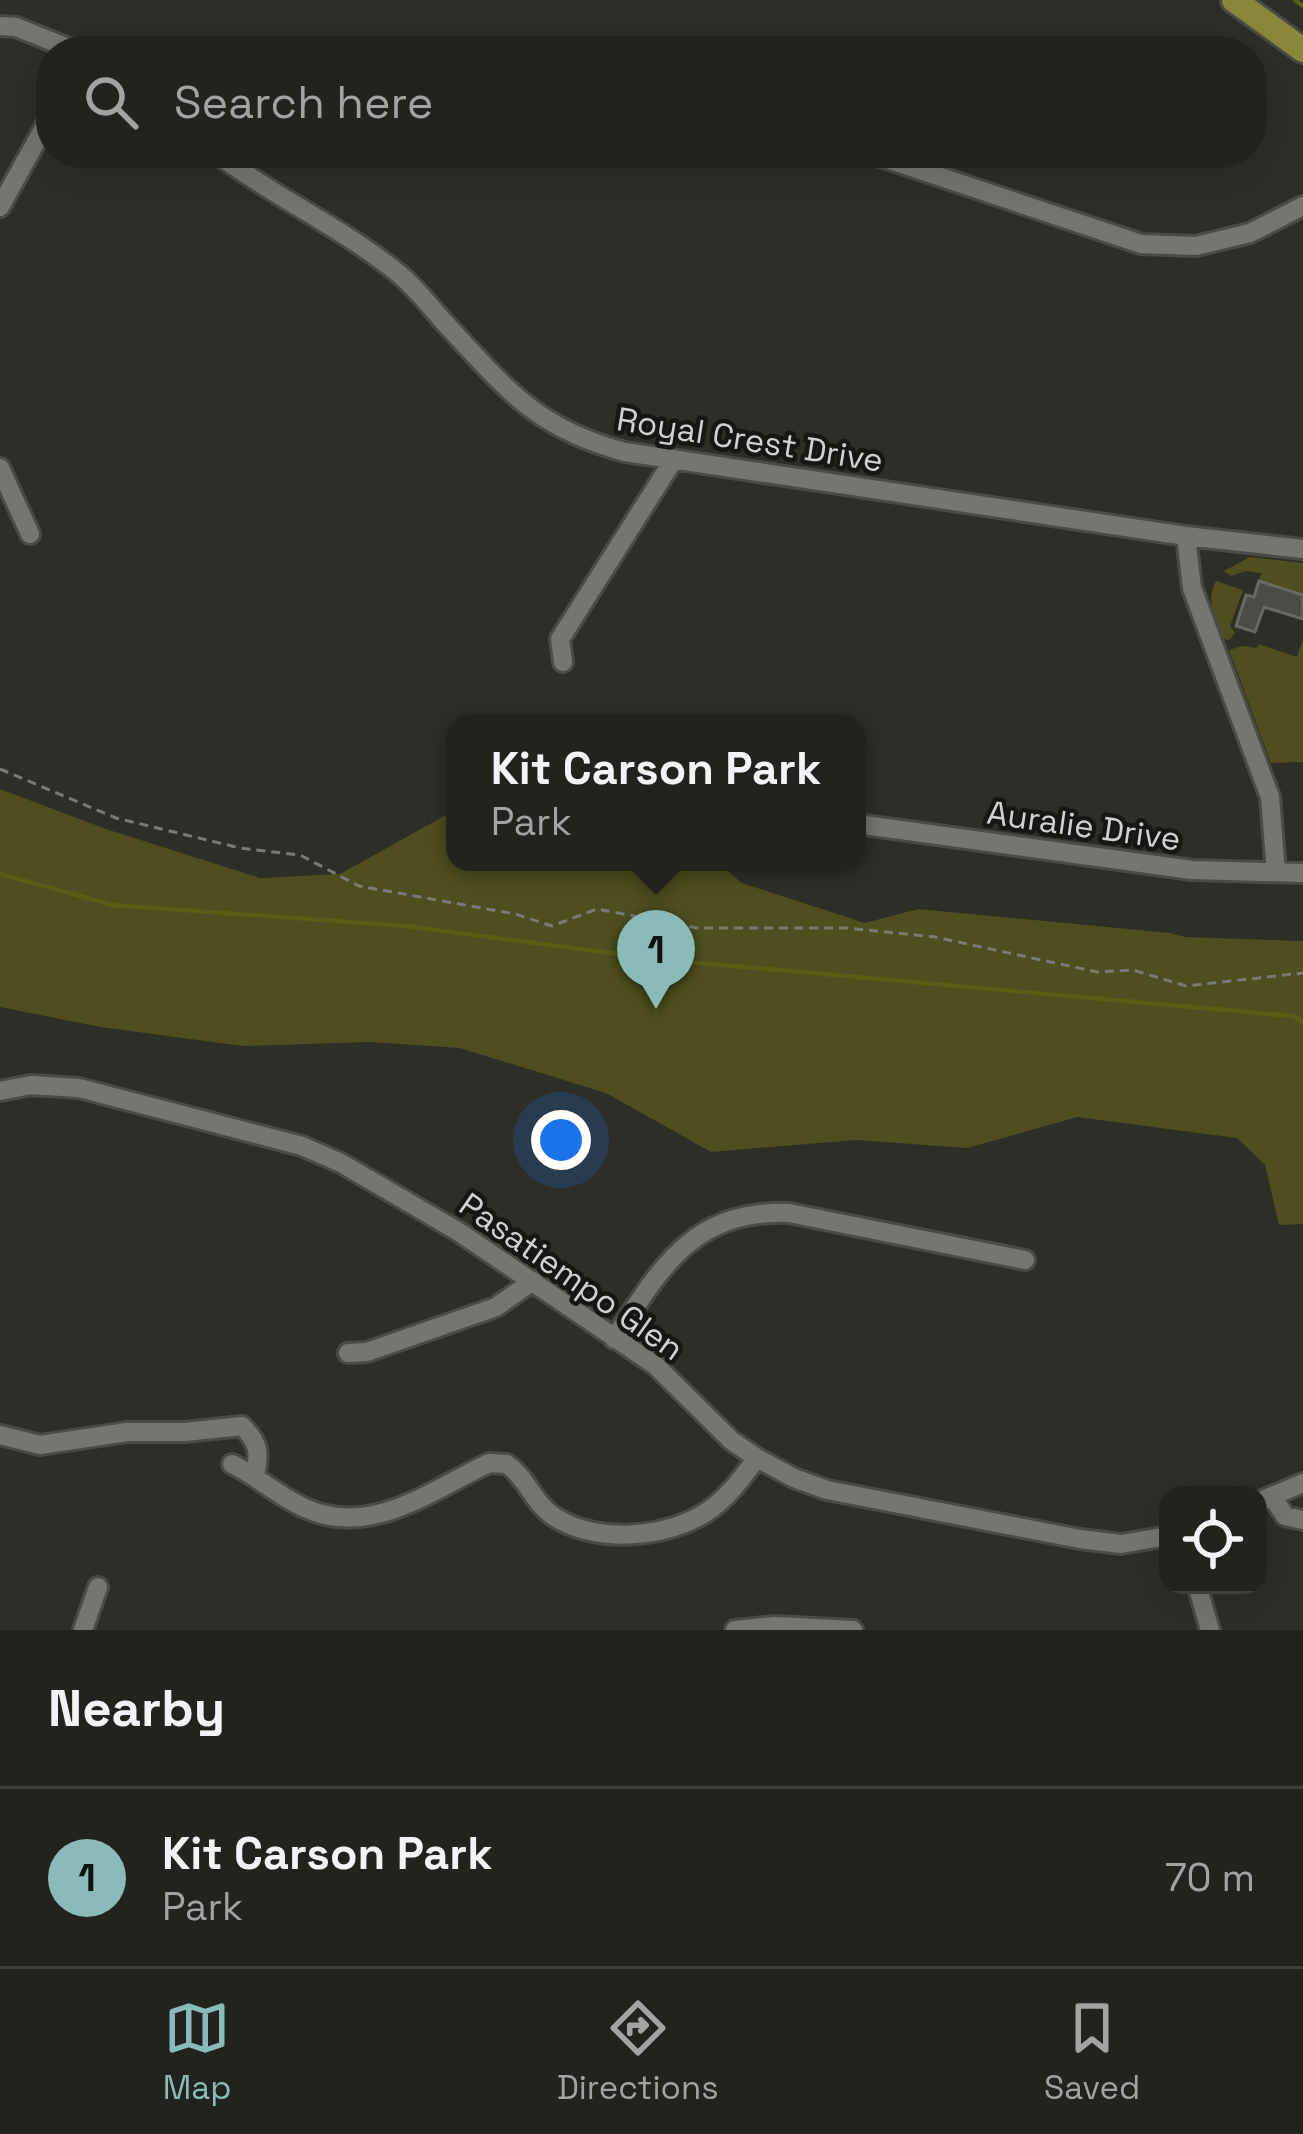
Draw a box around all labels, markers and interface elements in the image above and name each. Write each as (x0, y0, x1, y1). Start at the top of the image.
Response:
search box (36, 36, 1267, 168)
icon: search (78, 69, 144, 135)
text: Search here (174, 74, 433, 131)
street label: Royal Crest Drive (614, 398, 886, 482)
popup (446, 715, 866, 871)
text: Kit Carson Park (491, 740, 821, 797)
street label: Auralie Drive (984, 792, 1183, 860)
text: Park (491, 797, 572, 846)
pin: 1 (617, 910, 695, 1009)
your location (531, 1110, 591, 1170)
street label: Pasatiempo Glen (451, 1184, 692, 1370)
map controls (1159, 1486, 1267, 1594)
button: locate (1159, 1486, 1267, 1594)
text: Nearby (48, 1676, 225, 1741)
text: Kit Carson Park (162, 1825, 493, 1882)
text: 1 (78, 1853, 96, 1902)
text: 70 m (1165, 1853, 1255, 1902)
text: Park (162, 1882, 243, 1931)
tab: Map (163, 1995, 231, 2109)
tab: Directions (557, 1995, 719, 2109)
tab: Saved (1044, 1995, 1140, 2109)

